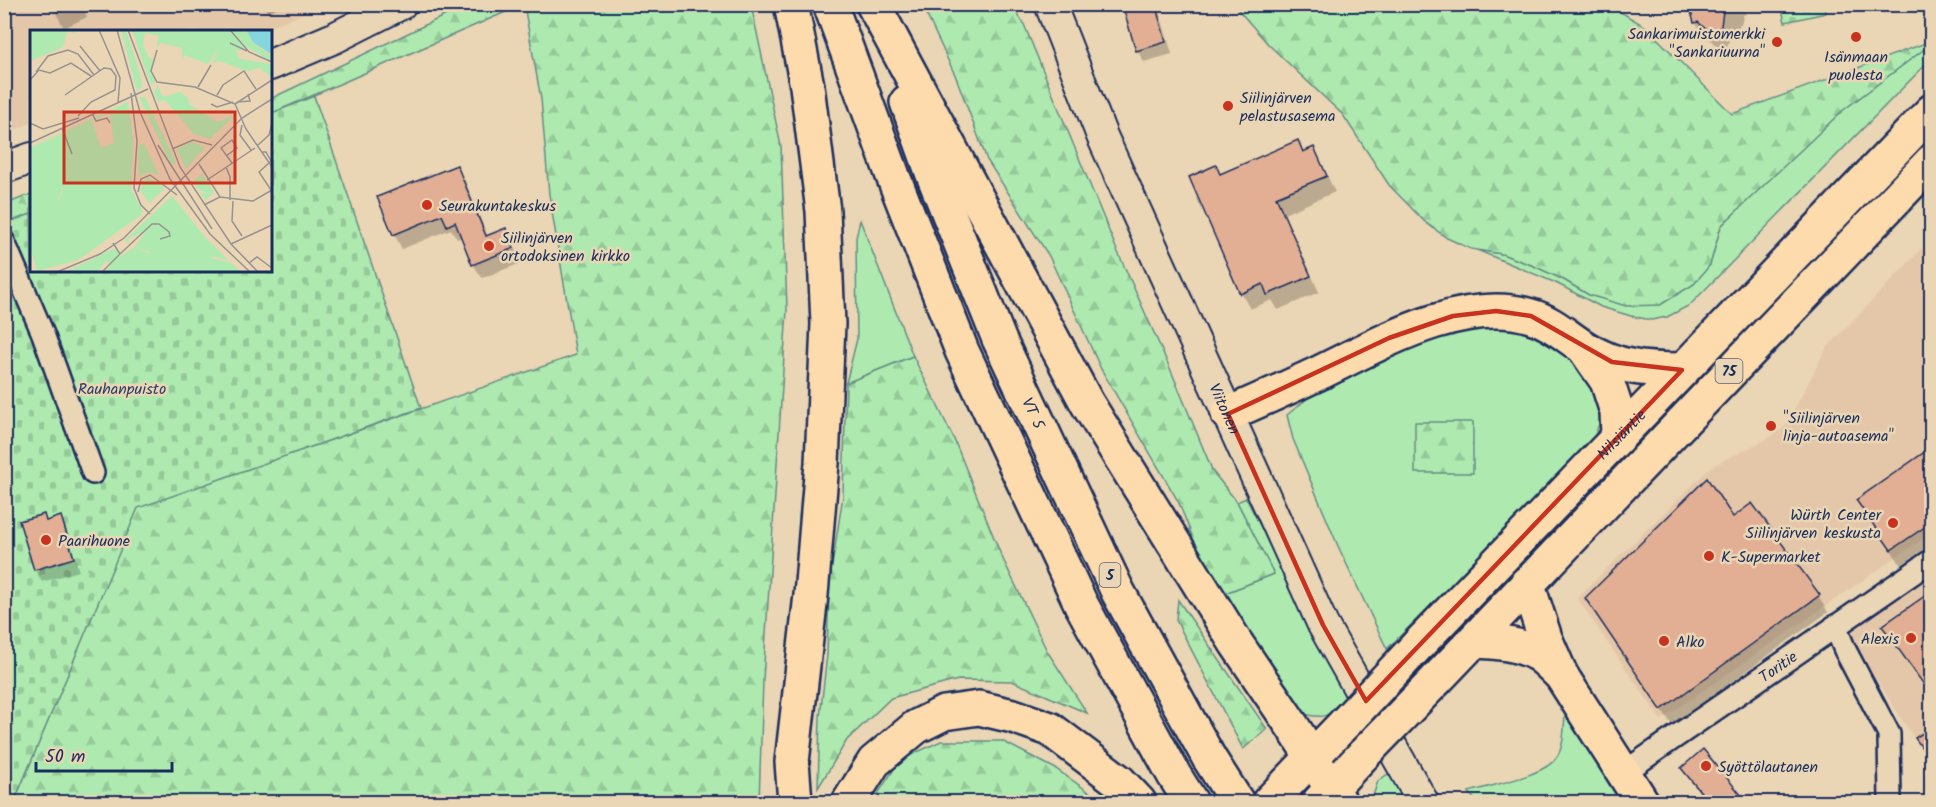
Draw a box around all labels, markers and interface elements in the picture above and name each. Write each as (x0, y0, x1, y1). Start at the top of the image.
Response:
place label: Sankarimuistomerkki "Sankariuurna" (1628, 22, 1766, 65)
inset map (30, 30, 272, 272)
marker: Isänmaan puolesta (1849, 30, 1863, 44)
marker: Sankarimuistomerkki "Sankariuurna" (1770, 35, 1784, 49)
place label: Isänmaan puolesta (1824, 45, 1888, 88)
place label: Siilinjärven pelastusasema (1239, 86, 1336, 129)
marker: Siilinjärven pelastusasema (1221, 99, 1235, 113)
place label: Seurakuntakeskus (439, 194, 556, 219)
marker: Seurakuntakeskus (420, 198, 434, 212)
place label: Siilinjärven ortodoksinen kirkko (501, 226, 630, 269)
marker: Siilinjärven ortodoksinen kirkko (482, 239, 496, 253)
road number: 75 (1716, 359, 1742, 383)
park label: Rauhanpuisto (78, 377, 166, 402)
street label: Viitonen (1201, 380, 1246, 439)
street label: VT 5 (1014, 394, 1051, 435)
street label: Nilsiäntie (1591, 404, 1653, 466)
place label: "Siilinjärven linja-autoasema" (1783, 406, 1895, 449)
marker: "Siilinjärven linja-autoasema" (1764, 419, 1778, 433)
place label: Würth Center Siilinjärven keskusta (1746, 503, 1883, 546)
marker: Würth Center Siilinjärven keskusta (1886, 516, 1900, 530)
place label: Paarihuone (58, 529, 130, 554)
marker: Paarihuone (39, 533, 53, 547)
place label: K-Supermarket (1721, 545, 1821, 570)
marker: K-Supermarket (1702, 549, 1716, 563)
road number: 5 (1100, 563, 1120, 587)
place label: Alexis (1861, 627, 1899, 652)
place label: Alko (1676, 630, 1704, 655)
marker: Alexis (1904, 631, 1918, 645)
marker: Alko (1657, 634, 1671, 648)
street label: Toritie (1754, 645, 1803, 690)
scale bar (36, 735, 172, 773)
text: 50 m (45, 743, 85, 772)
place label: Syöttölautanen (1718, 755, 1818, 780)
marker: Syöttölautanen (1699, 759, 1713, 773)

